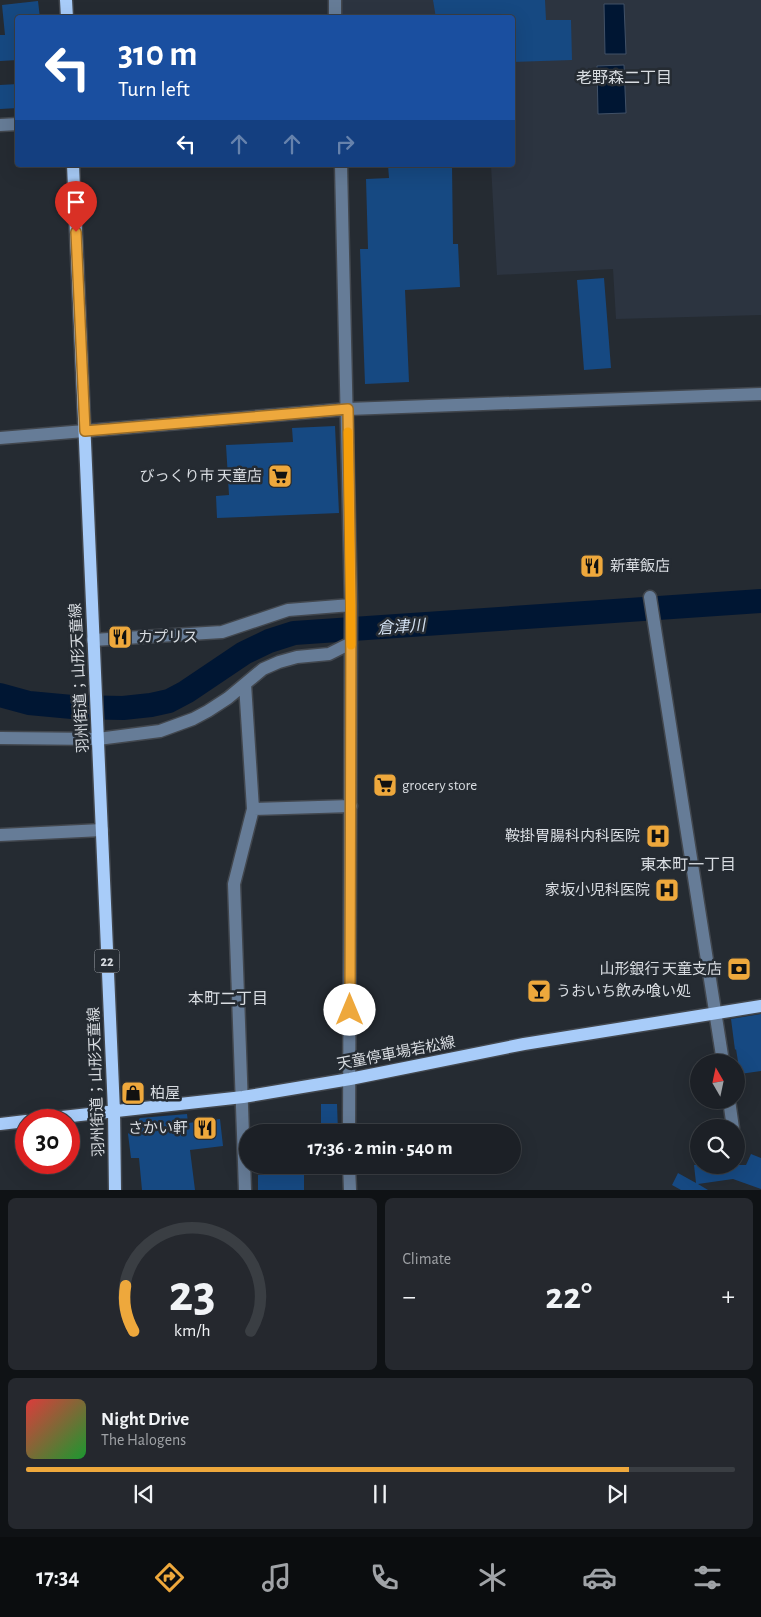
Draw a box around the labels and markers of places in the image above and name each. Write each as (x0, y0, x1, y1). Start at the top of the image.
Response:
pin (55, 181, 97, 232)
supermarket icon: びっくり市 天童店 (267, 463, 293, 489)
place label: びっくり市 天童店 (140, 468, 262, 484)
restaurant icon: 新華飯店 (579, 553, 605, 579)
place label: 新華飯店 (610, 558, 670, 574)
restaurant icon: カプリス (107, 624, 133, 650)
place label: カプリス (138, 629, 198, 645)
supermarket icon: grocery store (372, 772, 398, 798)
place label: grocery store (402, 778, 477, 793)
hospital icon: 鞍掛胃腸科内科医院 (645, 823, 671, 849)
place label: 鞍掛胃腸科内科医院 (505, 827, 640, 844)
hospital icon: 家坂小児科医院 (654, 877, 680, 903)
place label: 家坂小児科医院 (545, 882, 650, 898)
bank icon: 山形銀行 天童支店 (726, 956, 752, 982)
place label: 山形銀行 天童支店 (600, 961, 722, 977)
bar icon: うおいち飲み喰い処 (526, 978, 552, 1004)
place label: うおいち飲み喰い処 (556, 982, 691, 999)
shop icon: 柏屋 (120, 1080, 146, 1106)
place label: 柏屋 (150, 1085, 180, 1101)
restaurant icon: さかい軒 (192, 1115, 218, 1141)
place label: さかい軒 (128, 1120, 188, 1136)

